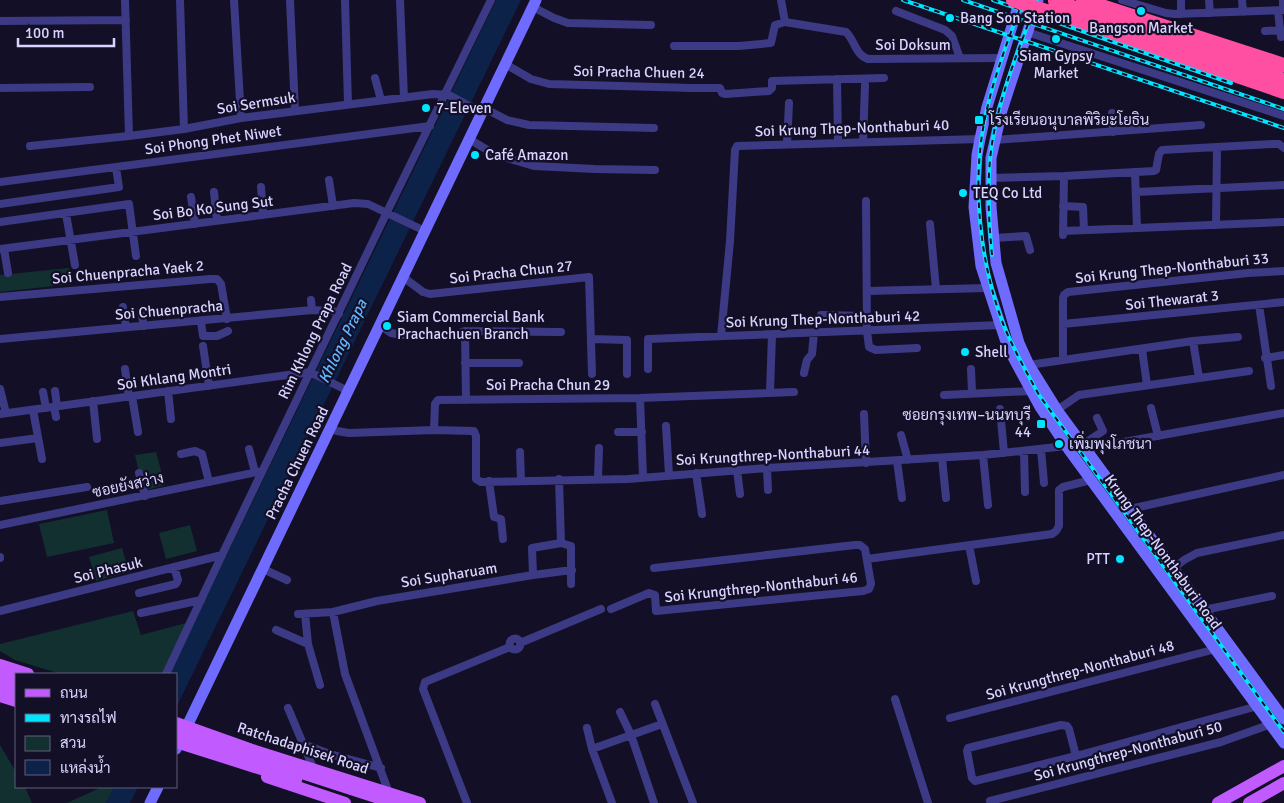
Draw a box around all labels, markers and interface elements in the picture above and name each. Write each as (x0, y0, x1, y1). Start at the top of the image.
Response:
marker: Bangson Market (1135, 5, 1147, 17)
place label: Bang Son Station (960, 9, 1070, 27)
marker: Bang Son Station (944, 12, 956, 24)
scale bar (18, 15, 114, 47)
place label: Bangson Market (1089, 19, 1193, 37)
text: 100 m (25, 24, 65, 42)
marker: Siam Gypsy Market (1050, 33, 1062, 45)
street label: Soi Doksum (875, 36, 951, 54)
place label: Siam Gypsy Market (1019, 47, 1093, 82)
street label: Soi Pracha Chuen 24 (573, 62, 705, 82)
street label: Soi Sermsuk (216, 88, 297, 118)
place label: 7-Eleven (436, 99, 492, 117)
marker: 7-Eleven (420, 102, 432, 114)
place label: โรงเรียนอนุบาลพิริยะโยธิน (988, 110, 1149, 131)
marker: โรงเรียนอนุบาลพิริยะโยธิน (973, 114, 985, 126)
street label: Soi Krung Thep-Nonthaburi 40 (755, 116, 949, 140)
street label: Soi Phong Phet Niwet (144, 122, 282, 158)
place label: Café Amazon (485, 146, 568, 164)
marker: Café Amazon (469, 149, 481, 161)
place label: TEQ Co Ltd (973, 184, 1042, 202)
marker: TEQ Co Ltd (957, 187, 969, 199)
street label: Soi Bo Ko Sung Sut (152, 192, 274, 224)
street label: Soi Krung Thep-Nonthaburi 33 (1074, 249, 1270, 287)
street label: Soi Chuenpracha Yaek 2 (51, 256, 205, 288)
street label: Soi Pracha Chun 27 (448, 257, 574, 287)
street label: Rim Khlong Prapa Road (274, 260, 356, 402)
street label: Soi Thewarat 3 (1124, 286, 1220, 314)
street label: Soi Chuenpracha (114, 296, 224, 324)
water label: Khlong Prapa (313, 296, 371, 386)
street label: Soi Krung Thep-Nonthaburi 42 (726, 307, 920, 331)
place label: Siam Commercial Bank Prachachuen Branch (397, 308, 545, 343)
marker: Siam Commercial Bank Prachachuen Branch (381, 320, 393, 332)
place label: Shell (975, 343, 1008, 361)
marker: Shell (959, 346, 971, 358)
street label: Soi Khlang Montri (116, 360, 232, 394)
street label: Soi Pracha Chun 29 (486, 376, 610, 394)
street label: Pracha Chuen Road (262, 403, 332, 523)
place label: ซอยกรุงเทพ–นนทบุรี 44 (903, 405, 1031, 441)
marker: ซอยกรุงเทพ–นนทบุรี 44 (1035, 418, 1047, 430)
place label: เพิ่มพุงโภชนา (1069, 430, 1152, 455)
marker: เพิ่มพุงโภชนา (1053, 438, 1065, 450)
street label: Soi Krungthrep-Nonthaburi 44 (676, 441, 870, 469)
street label: ซอยยังสว่าง (90, 468, 165, 501)
street label: Krung Thep-Nonthaburi Road (1101, 471, 1225, 633)
place label: PTT (1086, 550, 1111, 568)
street label: Soi Phasuk (72, 553, 145, 587)
marker: PTT (1114, 553, 1126, 565)
street label: Soi Supharuam (400, 559, 498, 591)
street label: Soi Krungthrep-Nonthaburi 46 (663, 568, 859, 606)
street label: Soi Krungthrep-Nonthaburi 48 (984, 636, 1176, 704)
legend (15, 673, 178, 788)
text: ถนน (60, 684, 88, 702)
text: ทางรถไฟ (60, 708, 117, 727)
street label: Soi Krungthrep-Nonthaburi 50 (1032, 717, 1224, 785)
street label: Ratchadaphisek Road (235, 718, 371, 778)
text: สวน (60, 734, 86, 752)
text: แหล่งน้ำ (60, 755, 111, 777)

